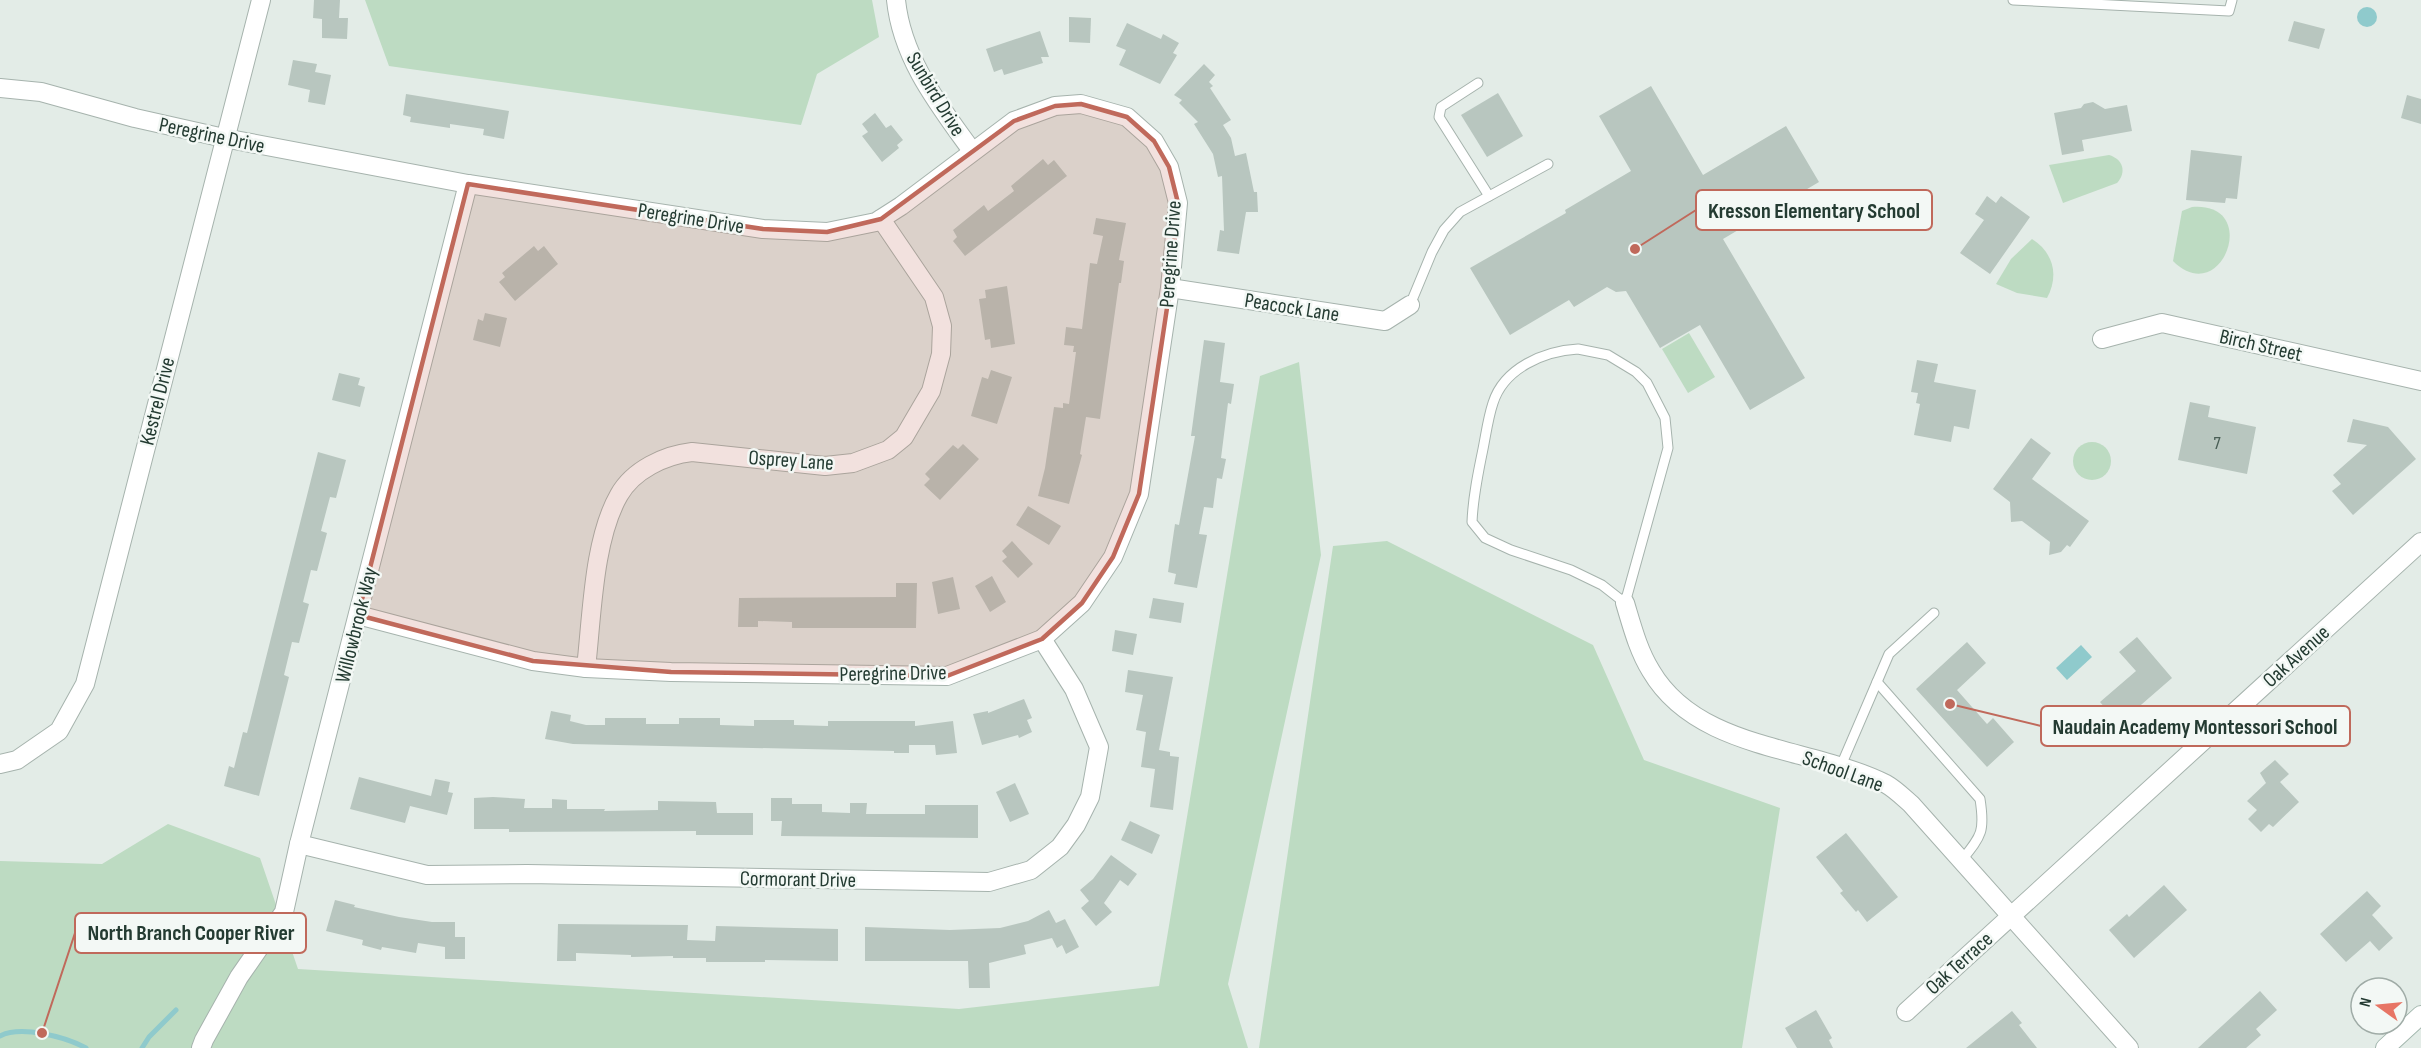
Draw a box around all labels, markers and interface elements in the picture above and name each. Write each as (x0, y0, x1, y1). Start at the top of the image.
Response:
street label: Sunbird Drive (901, 48, 970, 141)
street label: Peregrine Drive (157, 112, 267, 159)
callout: Kresson Elementary School (1696, 190, 1932, 230)
street label: Peregrine Drive (636, 198, 746, 239)
text: Kresson Elementary School (1708, 198, 1920, 225)
street label: Peregrine Drive (1154, 200, 1187, 308)
street label: Peacock Lane (1243, 288, 1341, 327)
street label: Birch Street (2217, 324, 2305, 367)
street label: Kestrel Drive (135, 355, 180, 448)
house number: 7 (2213, 433, 2221, 454)
street label: Osprey Lane (748, 445, 834, 476)
street label: Willowbrook Way (330, 565, 383, 685)
street label: Oak Avenue (2258, 620, 2335, 693)
street label: Peregrine Drive (839, 660, 947, 687)
callout: Naudain Academy Montessori School (2041, 706, 2350, 746)
text: Naudain Academy Montessori School (2052, 714, 2338, 741)
street label: School Lane (1799, 745, 1887, 798)
street label: Cormorant Drive (740, 866, 856, 893)
callout: North Branch Cooper River (75, 913, 306, 953)
text: North Branch Cooper River (87, 920, 295, 947)
street label: Oak Terrace (1921, 927, 1998, 1000)
north arrow (2349, 976, 2409, 1036)
text: N (2356, 996, 2376, 1009)

